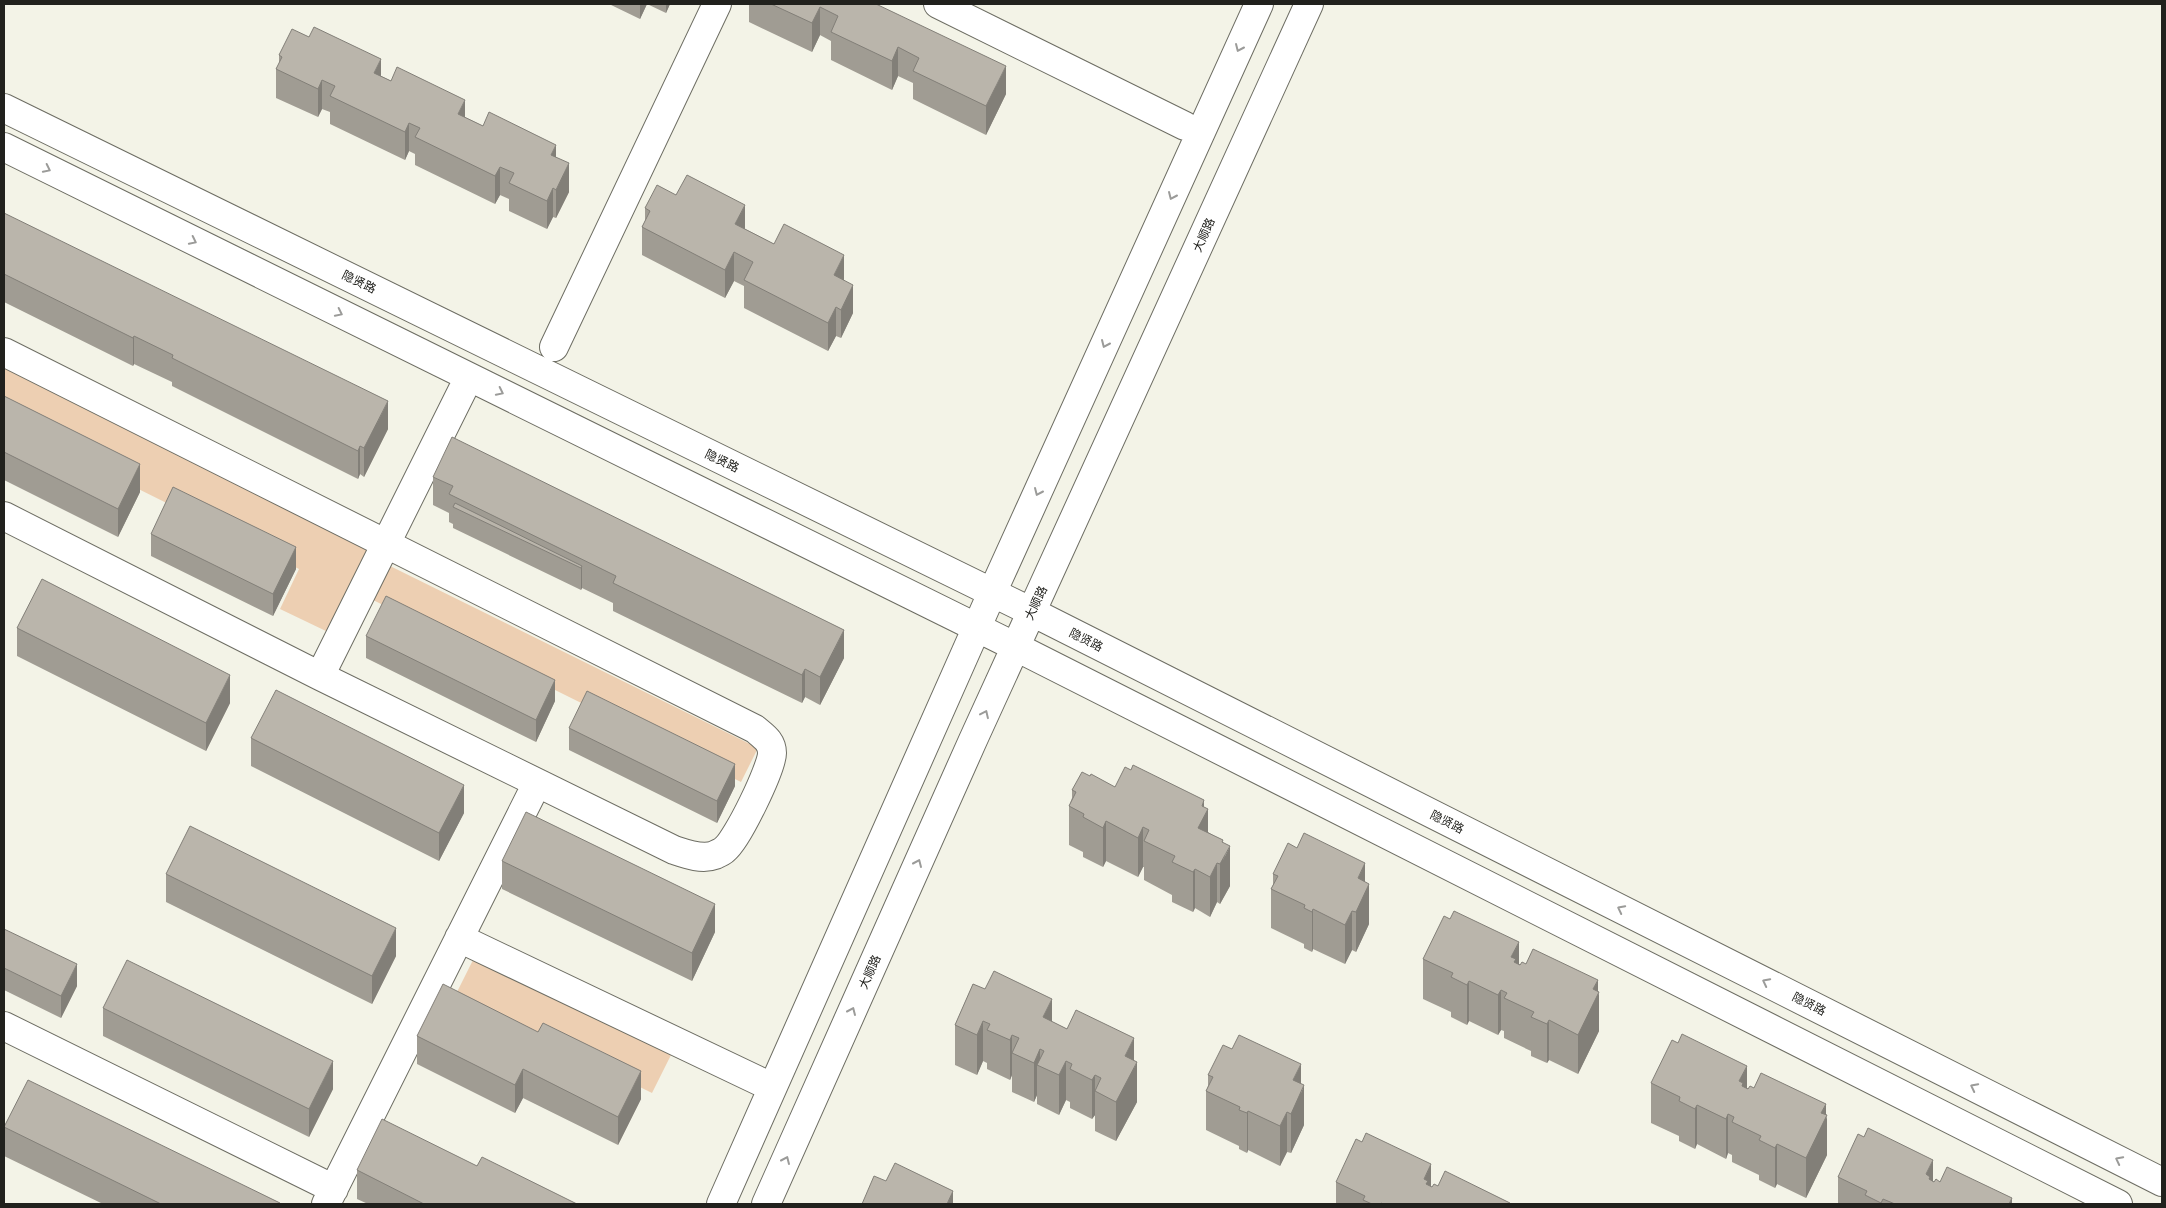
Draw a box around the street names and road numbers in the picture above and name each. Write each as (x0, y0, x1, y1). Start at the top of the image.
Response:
street label: 大顺路 (1188, 214, 1219, 255)
street label: 隐贤路 (339, 265, 380, 297)
street label: 隐贤路 (702, 444, 743, 476)
street label: 大顺路 (1019, 582, 1051, 623)
street label: 隐贤路 (1066, 623, 1107, 655)
street label: 隐贤路 (1427, 805, 1468, 837)
street label: 大顺路 (854, 951, 885, 992)
street label: 隐贤路 (1789, 987, 1830, 1019)

